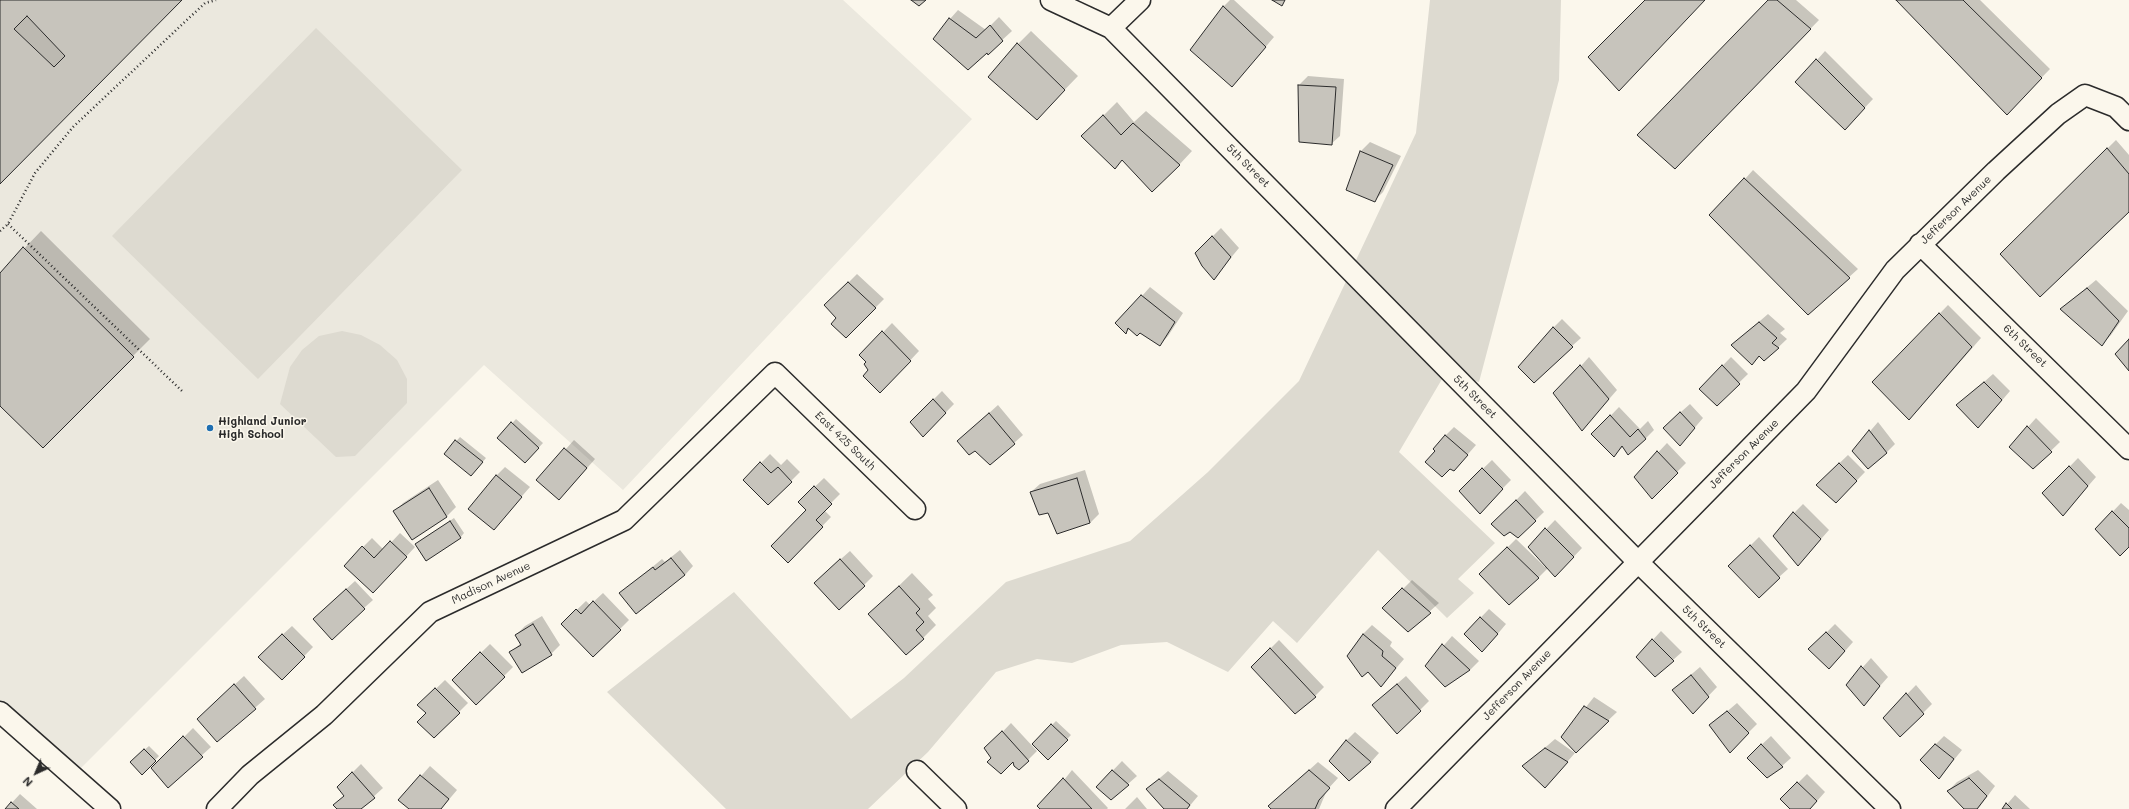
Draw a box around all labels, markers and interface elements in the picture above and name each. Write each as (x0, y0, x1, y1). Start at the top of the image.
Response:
street label: 5th Street (1224, 142, 1272, 190)
street label: Jefferson Avenue (1918, 173, 1994, 247)
street label: 6th Street (2000, 322, 2050, 370)
street label: 5th Street (1451, 373, 1499, 421)
street label: East 425 South (812, 409, 878, 473)
place label: Highland Junior High School (218, 415, 306, 441)
street label: Jefferson Avenue (1706, 416, 1782, 492)
marker: Highland Junior High School (205, 423, 215, 433)
street label: Madison Avenue (449, 559, 533, 607)
street label: 5th Street (1679, 603, 1729, 651)
street label: Jefferson Avenue (1480, 647, 1554, 723)
north arrow (16, 753, 56, 793)
text: N (19, 774, 36, 790)

